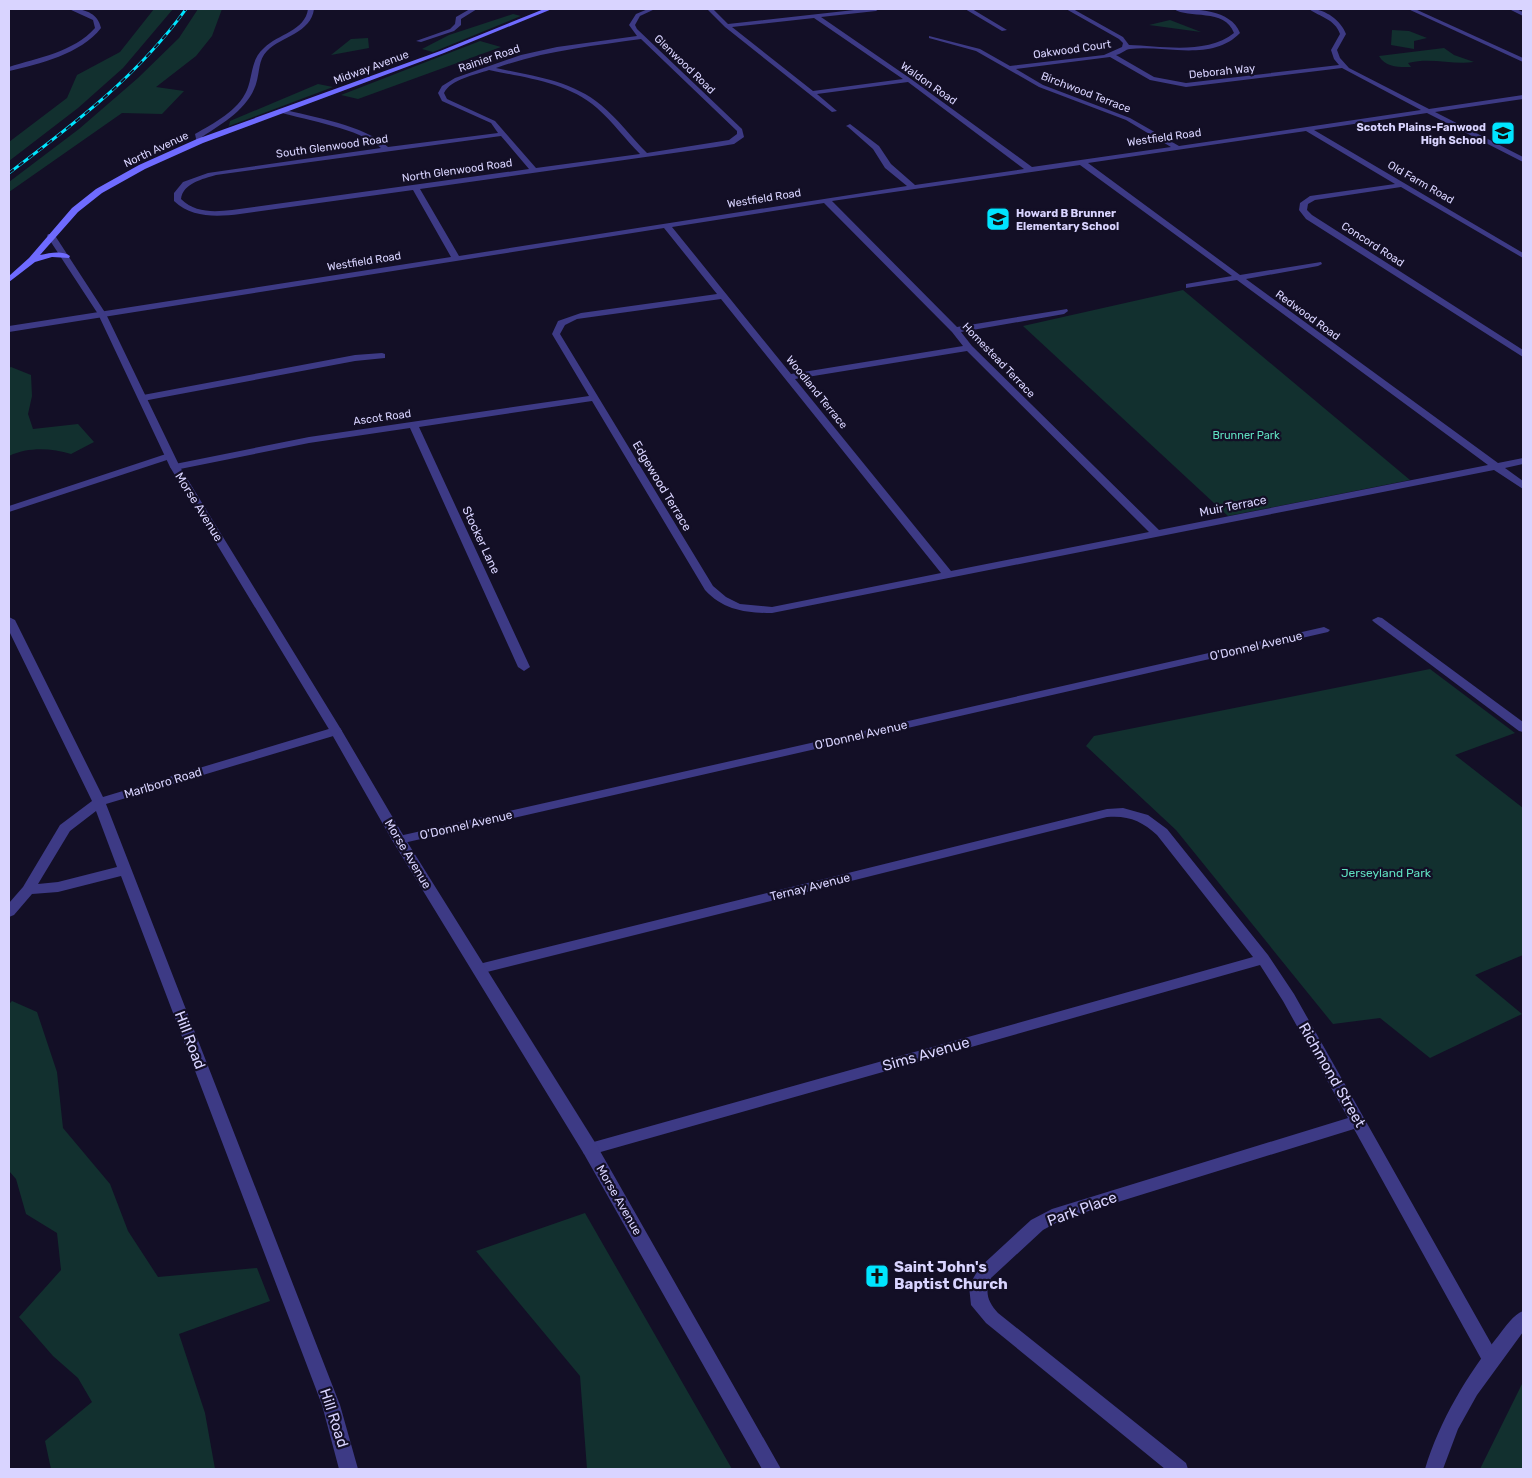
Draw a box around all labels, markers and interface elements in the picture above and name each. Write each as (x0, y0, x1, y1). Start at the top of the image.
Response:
street label: Glenwood Road (652, 32, 718, 97)
street label: Oakwood Court (1032, 38, 1113, 61)
street label: Rainier Road (457, 42, 522, 75)
street label: Midway Avenue (332, 48, 411, 87)
street label: Waldon Road (898, 59, 959, 108)
street label: Deborah Way (1188, 62, 1256, 81)
street label: Birchwood Terrace (1039, 69, 1133, 116)
school or university icon: Scotch Plains-Fanwood High School (1490, 120, 1516, 146)
place label: Scotch Plains-Fanwood High School (1356, 121, 1486, 147)
street label: Westfield Road (1126, 126, 1202, 149)
street label: North Avenue (122, 129, 191, 170)
street label: South Glenwood Road (275, 132, 389, 161)
street label: North Glenwood Road (401, 156, 513, 185)
street label: Old Farm Road (1385, 158, 1456, 207)
street label: Westfield Road (726, 186, 802, 211)
school or university icon: Howard B Brunner Elementary School (985, 206, 1011, 232)
place label: Howard B Brunner Elementary School (1016, 207, 1119, 233)
street label: Concord Road (1339, 219, 1406, 269)
street label: Westfield Road (326, 249, 402, 274)
street label: Redwood Road (1273, 288, 1342, 343)
street label: Homestead Terrace (959, 320, 1038, 401)
street label: Woodland Terrace (783, 353, 850, 431)
street label: Ascot Road (352, 407, 412, 428)
park label: Brunner Park (1212, 429, 1280, 442)
street label: Edgewood Terrace (630, 438, 695, 534)
street label: Morse Avenue (172, 470, 226, 544)
street label: Muir Terrace (1198, 493, 1268, 519)
street label: Stocker Lane (459, 504, 503, 576)
street label: O'Donnel Avenue (1208, 628, 1304, 663)
street label: O'Donnel Avenue (813, 717, 909, 752)
street label: Marlboro Road (123, 765, 203, 801)
street label: O'Donnel Avenue (418, 807, 514, 842)
street label: Morse Avenue (382, 817, 434, 891)
park label: Jerseyland Park (1341, 866, 1432, 880)
street label: Ternay Avenue (769, 870, 852, 904)
street label: Hill Road (171, 1008, 209, 1072)
street label: Richmond Street (1295, 1019, 1369, 1131)
street label: Sims Avenue (880, 1033, 972, 1075)
street label: Morse Avenue (593, 1163, 645, 1238)
street label: Park Place (1045, 1188, 1119, 1230)
place label: Saint John's Baptist Church (894, 1258, 1008, 1293)
church icon: Saint John's Baptist Church (864, 1263, 890, 1289)
street label: Hill Road (316, 1386, 352, 1450)

